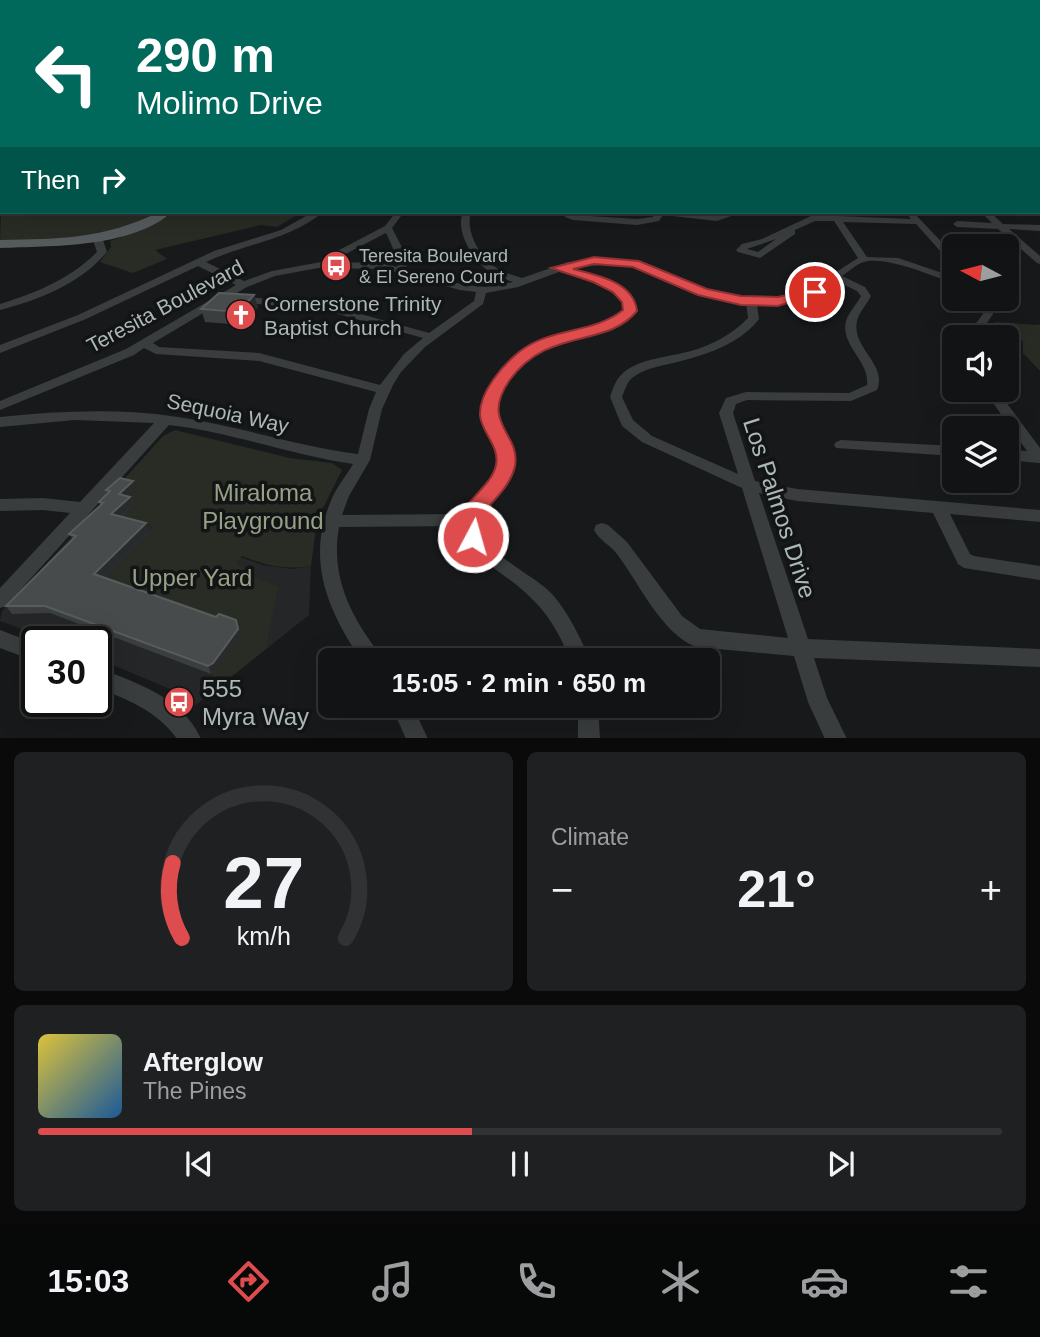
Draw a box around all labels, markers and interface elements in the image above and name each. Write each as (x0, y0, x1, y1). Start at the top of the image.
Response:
icon: left (21, 28, 112, 119)
text: 290 m (136, 28, 275, 82)
text: Molimo Drive (136, 85, 323, 121)
icon: right (94, 161, 132, 199)
text: Then (21, 165, 80, 195)
north arrow (942, 234, 1018, 312)
map controls (942, 234, 1019, 493)
place label: Teresita Boulevard & El Sereno Court (359, 246, 508, 287)
bus stop icon: Teresita Boulevard & El Sereno Court (319, 249, 353, 283)
street label: Teresita Boulevard (83, 255, 247, 357)
pin (785, 262, 845, 322)
icon: arrive (796, 273, 834, 311)
place label: Cornerstone Trinity Baptist Church (264, 292, 442, 339)
church icon: Cornerstone Trinity Baptist Church (224, 298, 258, 332)
button: sound (942, 325, 1019, 402)
street label: Sequoia Way (165, 389, 292, 437)
street label: Los Palmos Drive (738, 414, 822, 602)
button: layers (942, 416, 1019, 493)
park label: Miraloma Playground (202, 479, 324, 534)
position arrow (436, 500, 510, 574)
park label: Upper Yard (132, 564, 252, 591)
speed limit sign: 30 (21, 626, 112, 717)
text: 15:05 · 2 min · 650 m (392, 668, 646, 698)
place label: 555 Myra Way (202, 675, 309, 730)
bus stop icon: 555 Myra Way (162, 685, 196, 719)
text: Climate (551, 824, 629, 850)
text: 27 (223, 842, 304, 923)
text: 21° (737, 860, 816, 918)
text: − (551, 869, 573, 911)
text: + (980, 869, 1002, 911)
text: km/h (236, 921, 291, 949)
text: Afterglow (143, 1047, 263, 1077)
text: The Pines (143, 1078, 247, 1104)
icon: previous (180, 1145, 218, 1183)
icon: pause (501, 1145, 539, 1183)
icon: next (822, 1145, 860, 1183)
icon: directions (224, 1257, 273, 1306)
icon: music (368, 1257, 417, 1306)
icon: phone (512, 1257, 561, 1306)
icon: climate (656, 1257, 705, 1306)
icon: car (800, 1257, 849, 1306)
icon: filters (944, 1257, 993, 1306)
text: 15:03 (47, 1263, 129, 1299)

